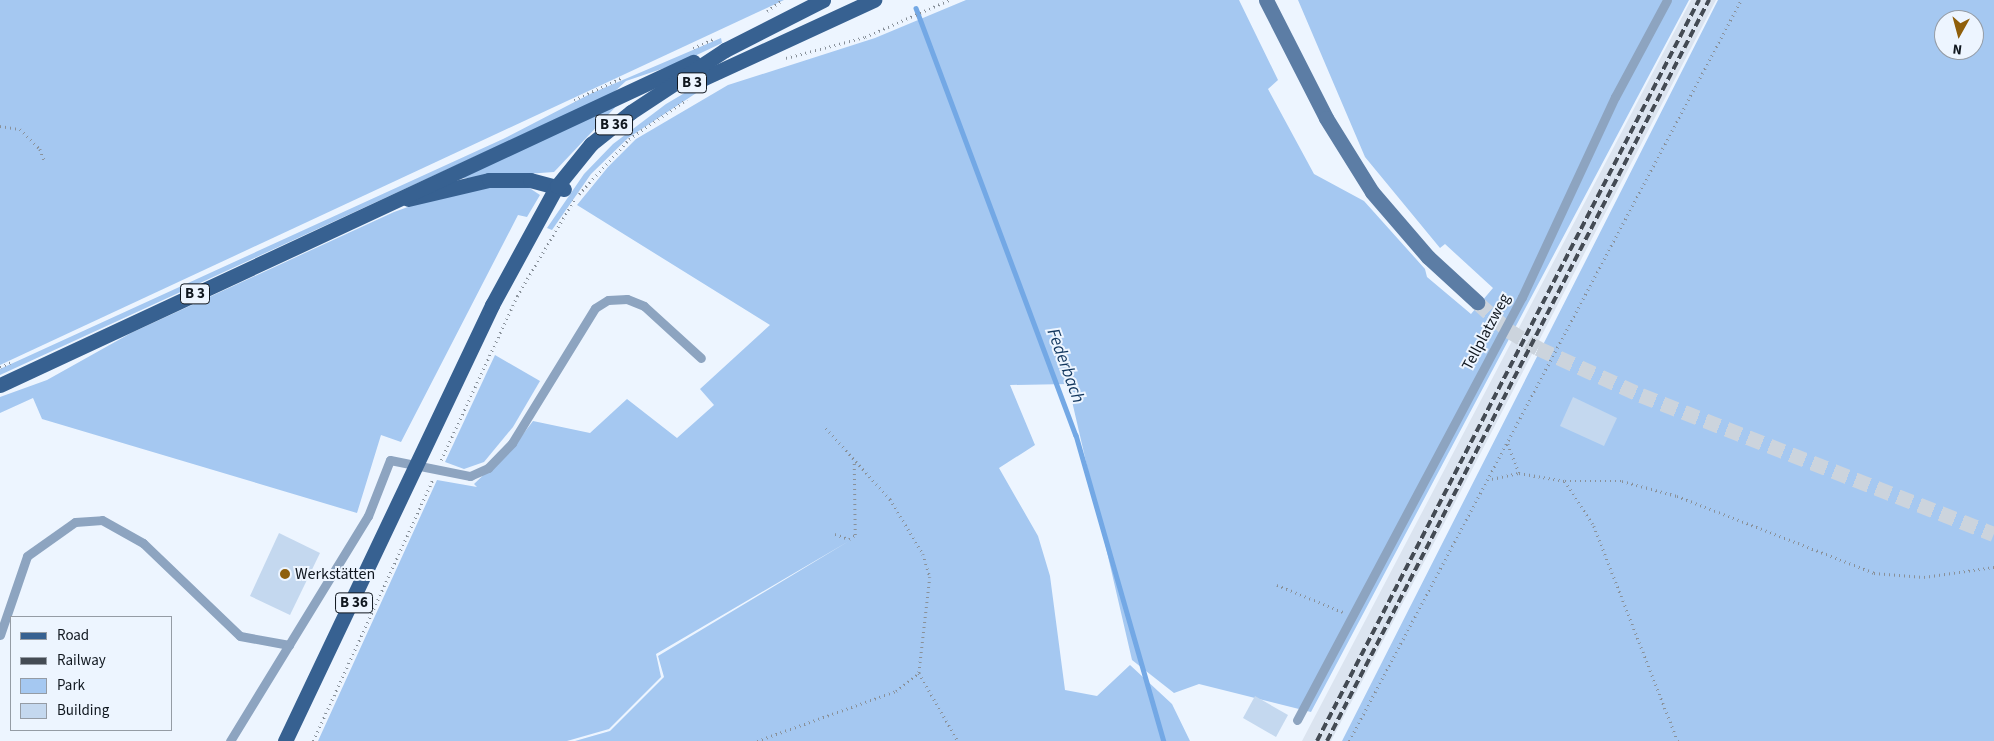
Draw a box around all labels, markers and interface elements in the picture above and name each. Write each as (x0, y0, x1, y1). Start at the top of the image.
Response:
north arrow (1934, 10, 1984, 60)
text: N (1951, 38, 1963, 59)
road number: B 3 (677, 70, 707, 96)
road number: B 36 (594, 112, 634, 138)
road number: B 3 (180, 282, 210, 306)
street label: Tellplatzweg (1458, 290, 1514, 374)
water label: Federbach (1042, 326, 1088, 406)
place label: Werkstätten (295, 564, 375, 584)
marker: Werkstätten (279, 568, 291, 580)
road number: B 36 (334, 590, 374, 616)
legend (10, 616, 172, 731)
text: Road (57, 625, 89, 646)
text: Railway (57, 650, 106, 671)
text: Park (57, 675, 85, 696)
text: Building (57, 700, 109, 721)

